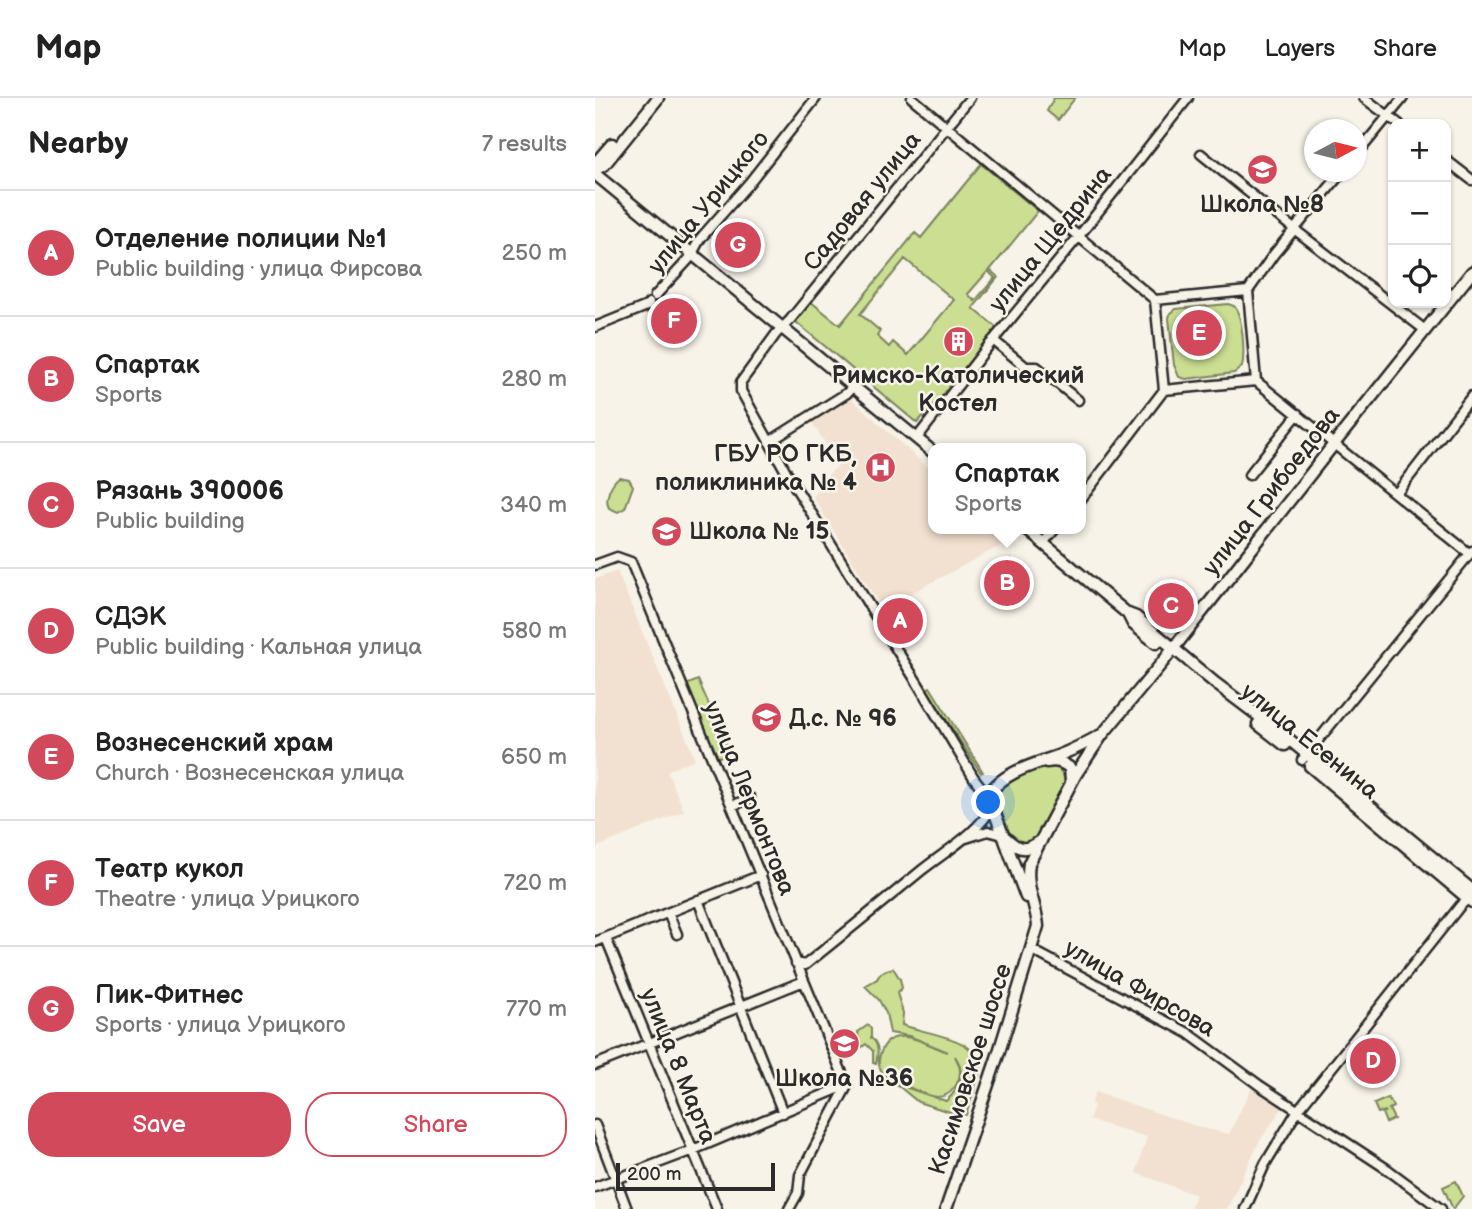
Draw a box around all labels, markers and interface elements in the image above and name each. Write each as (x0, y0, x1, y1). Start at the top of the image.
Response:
text: Map (35, 28, 101, 68)
text: Map (1178, 34, 1226, 63)
text: Layers (1264, 34, 1335, 63)
text: Share (1373, 34, 1437, 63)
north arrow (1304, 119, 1367, 182)
map controls (1388, 119, 1451, 308)
button: + (1388, 119, 1451, 182)
street label: улица Урицкого (642, 125, 775, 280)
text: Nearby (28, 126, 128, 162)
street label: Садовая улица (797, 126, 927, 277)
text: 7 results (482, 130, 567, 158)
school or university icon: Школа №8 (1245, 153, 1279, 187)
street label: улица Щедрина (983, 161, 1118, 318)
button: − (1388, 182, 1451, 245)
place label: Школа №8 (1200, 190, 1324, 219)
pin: G (715, 219, 761, 271)
text: Отделение полиции №1 (95, 224, 387, 255)
text: A (44, 239, 58, 267)
text: 250 m (501, 239, 567, 267)
button: locate (1388, 245, 1451, 308)
text: Public building · улица Фирсова (95, 255, 422, 283)
pin: F (651, 295, 697, 347)
pin: E (1176, 307, 1222, 359)
building icon: Римско-Католический Костел (941, 324, 975, 358)
text: Спартак (95, 350, 200, 381)
place label: Римско-Католический Костел (832, 361, 1084, 418)
text: B (43, 365, 59, 393)
text: 280 m (501, 365, 567, 393)
text: Sports (95, 381, 162, 409)
street label: улица Грибоедова (1197, 401, 1346, 581)
place label: ГБУ РО ГКБ, поликлиника № 4 (655, 440, 857, 497)
popup (928, 443, 1086, 534)
hospital icon: ГБУ РО ГКБ, поликлиника № 4 (863, 451, 897, 485)
text: Спартак (955, 459, 1059, 490)
text: Рязань 390006 (95, 476, 284, 507)
text: Sports (955, 490, 1022, 518)
text: C (43, 491, 59, 519)
text: 340 m (500, 491, 567, 519)
text: Public building (95, 507, 245, 535)
school or university icon: Школа № 15 (649, 514, 683, 548)
place label: Школа № 15 (689, 517, 830, 546)
pin: B (984, 557, 1030, 609)
pin: C (1148, 580, 1194, 632)
pin: A (877, 595, 923, 647)
text: СДЭК (95, 602, 166, 633)
text: D (43, 617, 59, 645)
text: 580 m (502, 617, 567, 645)
text: Public building · Кальная улица (95, 633, 422, 661)
street label: улица Есенина (1235, 677, 1384, 806)
street label: улица Лермонтова (697, 697, 802, 900)
school or university icon: Д.с. № 96 (749, 701, 783, 735)
place label: Д.с. № 96 (789, 704, 897, 733)
text: Вознесенский храм (95, 728, 334, 759)
text: E (44, 743, 58, 771)
text: 650 m (501, 743, 567, 771)
text: Church · Вознесенская улица (95, 759, 404, 787)
your location (971, 785, 1005, 819)
text: Театр кукол (95, 854, 244, 885)
text: F (44, 869, 58, 897)
text: 720 m (503, 869, 567, 897)
text: Theatre · улица Урицкого (95, 885, 360, 913)
street label: улица Фирсова (1059, 934, 1220, 1043)
street label: Касимовское шоссе (923, 960, 1018, 1178)
text: Пик-Фитнес (95, 980, 244, 1011)
street label: улица 8 Марта (634, 984, 723, 1148)
text: G (43, 995, 59, 1023)
text: 770 m (506, 995, 567, 1023)
text: Sports · улица Урицкого (95, 1011, 346, 1039)
school or university icon: Школа №36 (827, 1027, 861, 1061)
pin: D (1350, 1035, 1396, 1087)
place label: Школа №36 (775, 1064, 913, 1093)
button: Save (28, 1092, 291, 1157)
button: Share (305, 1092, 567, 1157)
scale bar (616, 1160, 775, 1192)
text: 200 m (627, 1163, 681, 1186)

